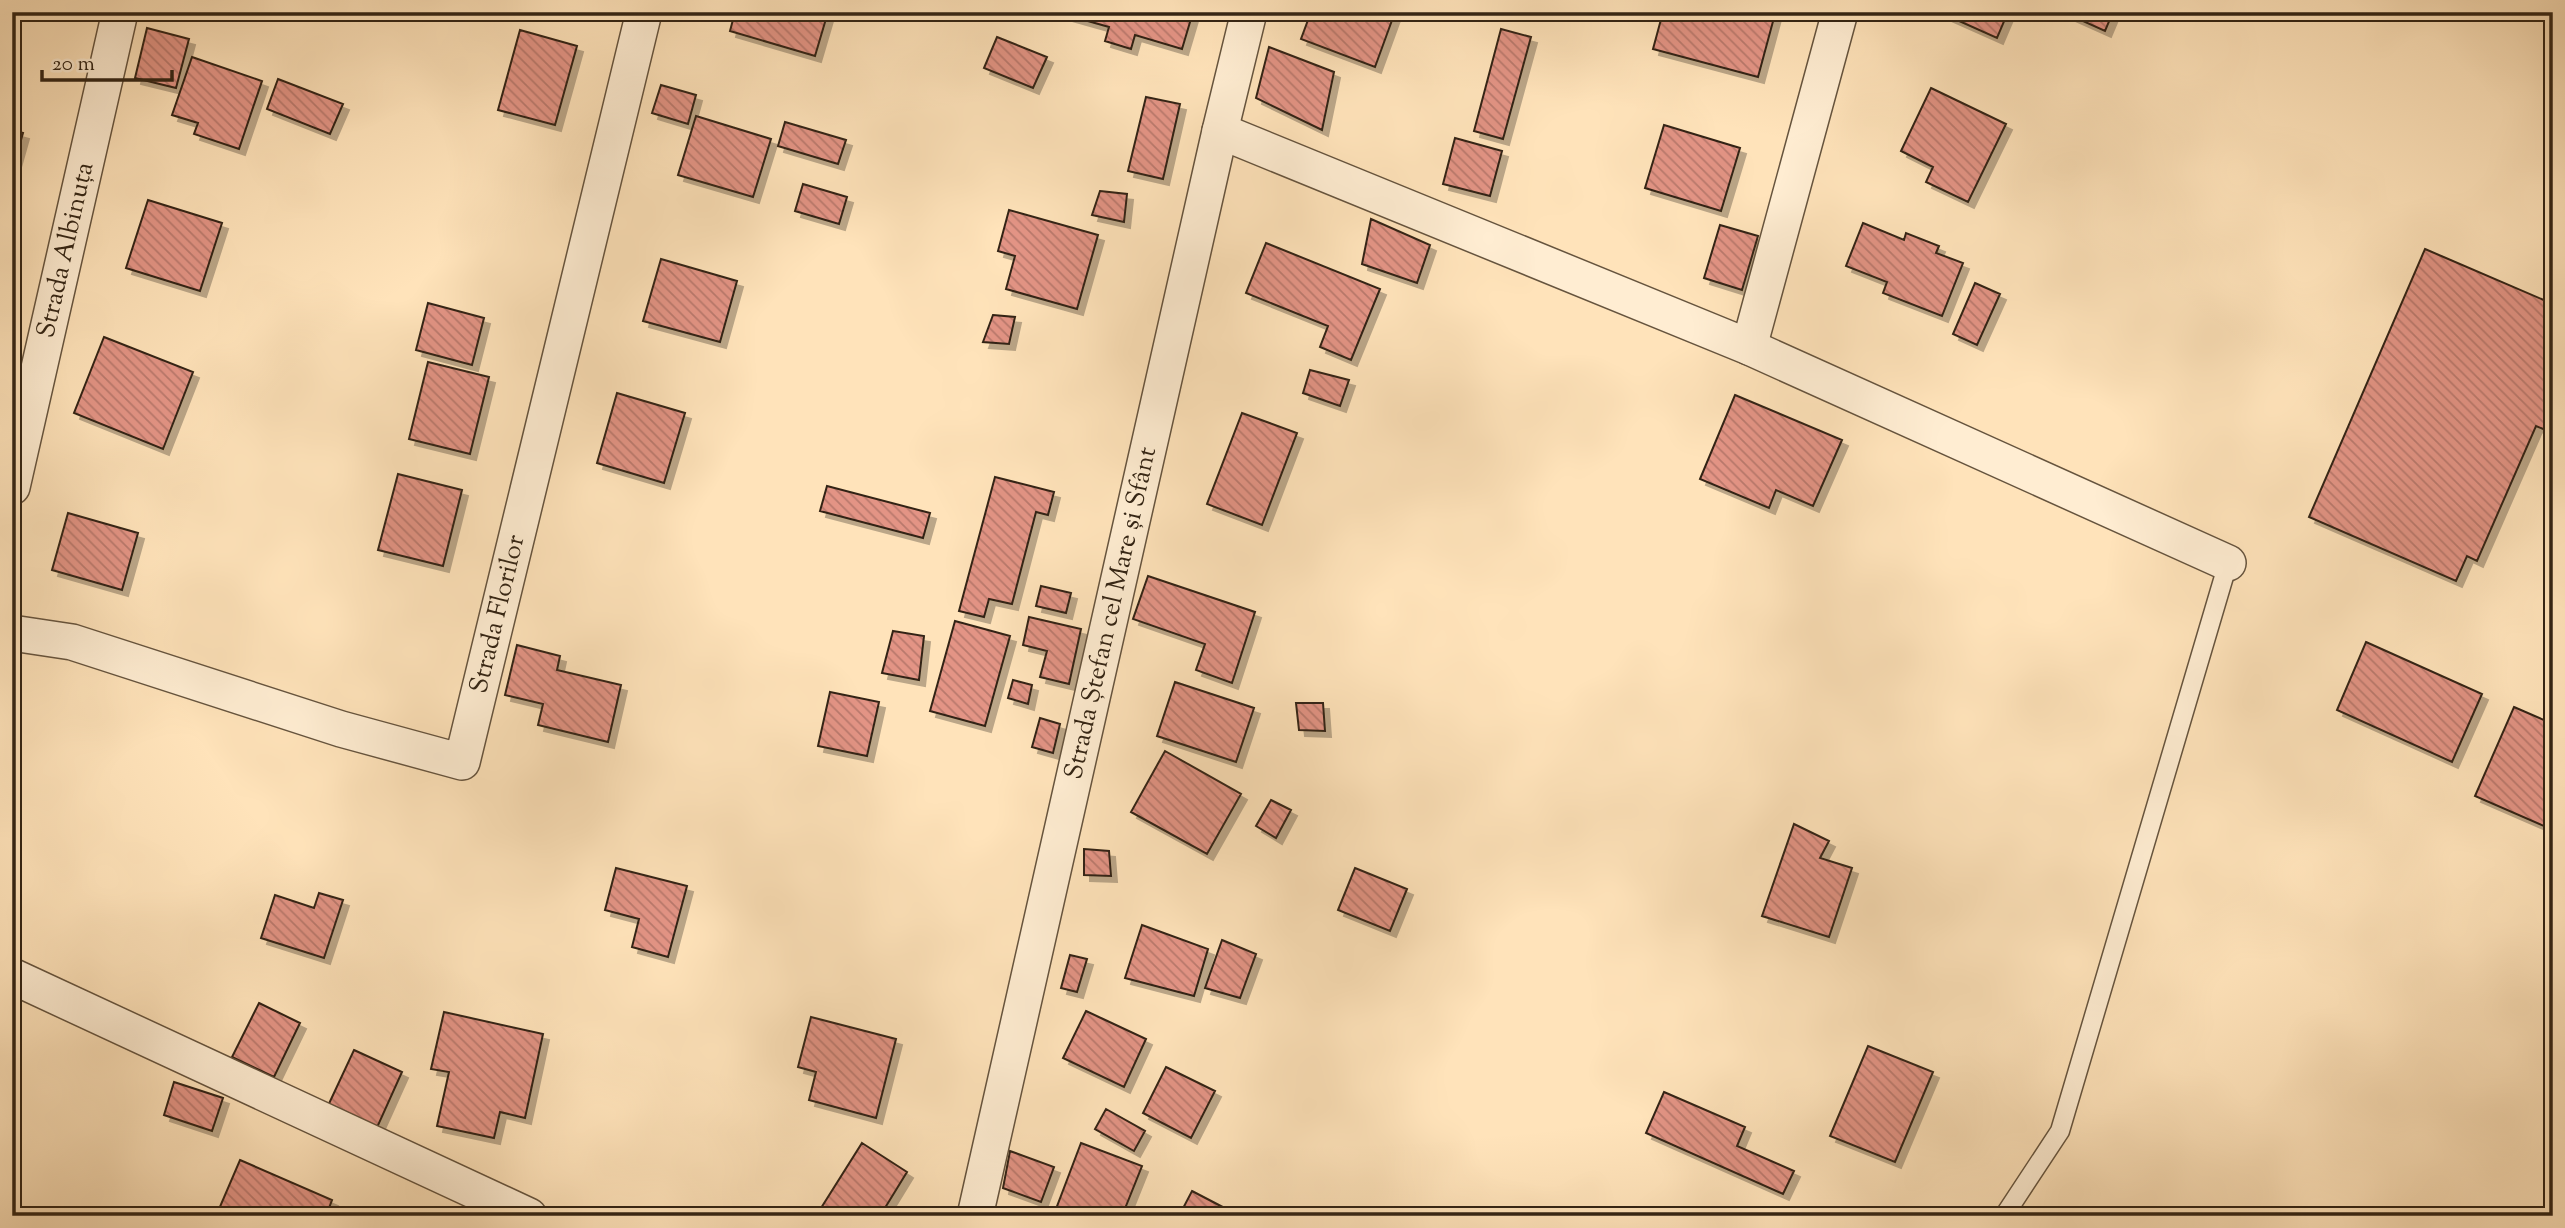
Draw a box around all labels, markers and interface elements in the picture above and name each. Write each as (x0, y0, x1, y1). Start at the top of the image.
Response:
scale bar (42, 38, 172, 82)
text: 20 m (52, 50, 95, 80)
street label: Strada Albinuța (28, 159, 104, 342)
street label: Strada Ștefan cel Mare și Sfânt (1056, 443, 1167, 783)
street label: Strada Florilor (461, 531, 535, 697)

